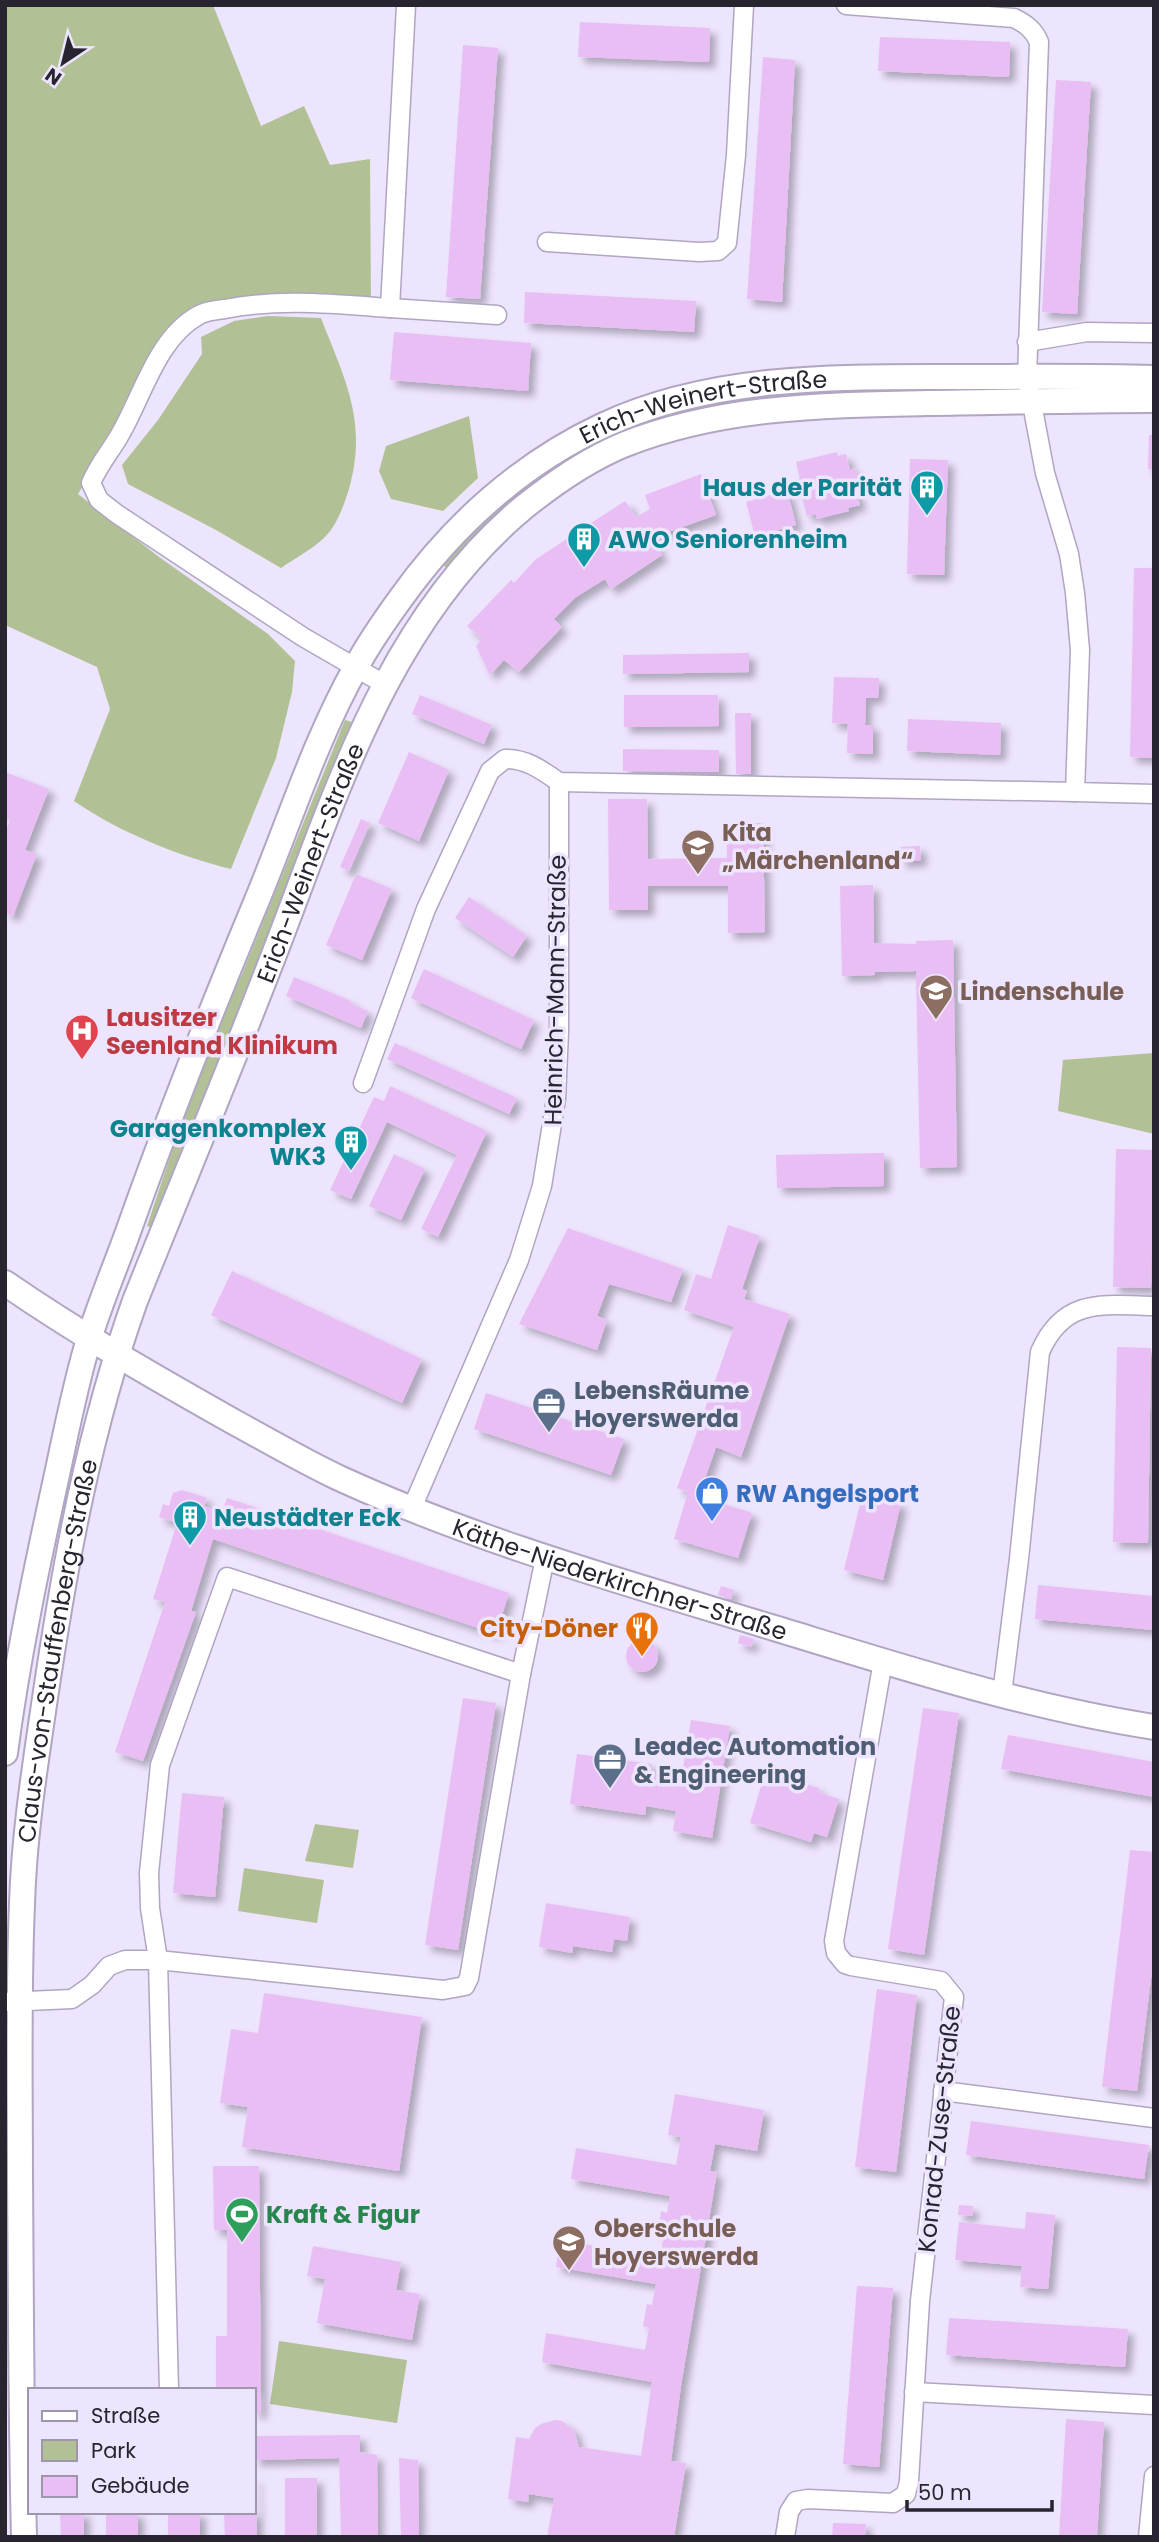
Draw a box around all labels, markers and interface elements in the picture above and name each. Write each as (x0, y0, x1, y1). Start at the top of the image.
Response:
north arrow (28, 28, 98, 98)
text: N (40, 61, 67, 92)
street label: Erich-Weinert-Straße (573, 362, 828, 451)
building icon: Haus der Parität (908, 468, 946, 517)
place label: Haus der Parität (703, 471, 902, 504)
building icon: AWO Seniorenheim (565, 520, 603, 569)
place label: AWO Seniorenheim (608, 523, 848, 556)
street label: Erich-Weinert-Straße (248, 738, 372, 988)
place label: Kita „Märchenland“ (722, 816, 914, 877)
school or university icon: Kita „Märchenland“ (679, 827, 717, 876)
street label: Heinrich-Mann-Straße (536, 854, 574, 1126)
school or university icon: Lindenschule (917, 972, 955, 1021)
place label: Lindenschule (960, 975, 1124, 1008)
place label: Lausitzer Seenland Klinikum (106, 1001, 338, 1062)
hospital icon: Lausitzer Seenland Klinikum (63, 1012, 101, 1061)
place label: Garagenkomplex WK3 (110, 1112, 327, 1173)
building icon: Garagenkomplex WK3 (332, 1123, 370, 1172)
place label: LebensRäume Hoyerswerda (574, 1374, 749, 1435)
office icon: LebensRäume Hoyerswerda (530, 1385, 568, 1434)
street label: Claus-von-Stauffenberg-Straße (9, 1455, 105, 1844)
shop icon: RW Angelsport (693, 1474, 731, 1523)
place label: RW Angelsport (736, 1477, 919, 1510)
building icon: Neustädter Eck (171, 1498, 209, 1547)
place label: Neustädter Eck (214, 1501, 401, 1534)
street label: Käthe-Niederkirchner-Straße (448, 1510, 791, 1648)
restaurant icon: City-Döner (623, 1609, 661, 1658)
place label: City-Döner (480, 1612, 618, 1645)
place label: Leadec Automation & Engineering (634, 1730, 876, 1791)
office icon: Leadec Automation & Engineering (591, 1741, 629, 1790)
street label: Konrad-Zuse-Straße (910, 2004, 968, 2254)
sports icon: Kraft & Figur (223, 2195, 261, 2244)
place label: Kraft & Figur (266, 2198, 420, 2231)
place label: Oberschule Hoyerswerda (594, 2212, 759, 2273)
school or university icon: Oberschule Hoyerswerda (550, 2223, 588, 2272)
legend (28, 2388, 256, 2514)
text: Straße (91, 2401, 160, 2430)
text: Park (91, 2436, 136, 2465)
scale bar (907, 2468, 1052, 2512)
text: Gebäude (91, 2471, 189, 2500)
text: 50 m (918, 2478, 972, 2507)

